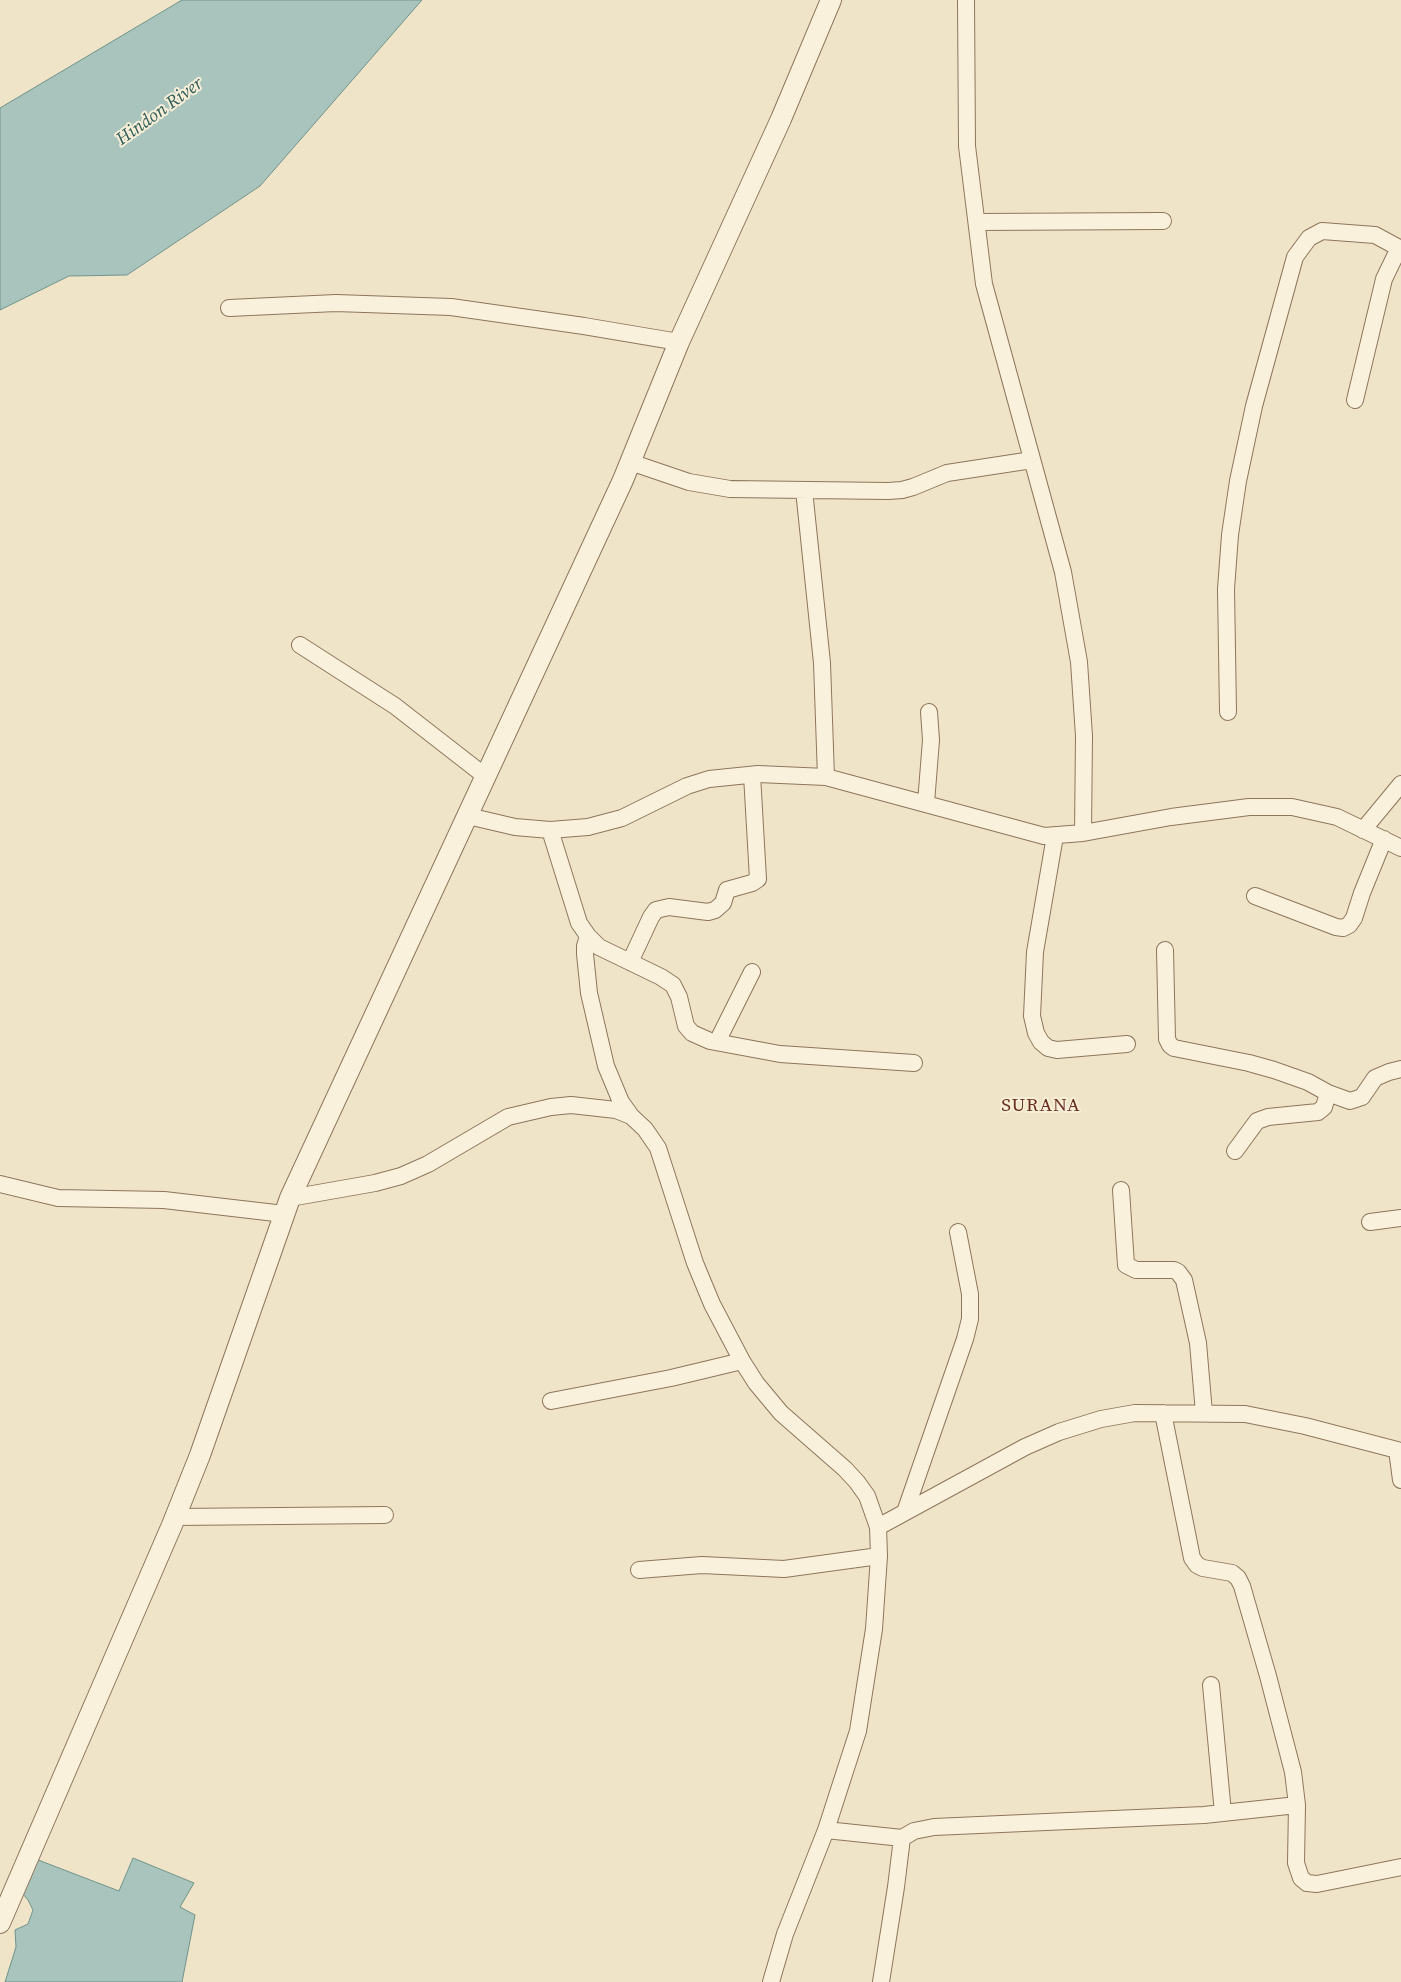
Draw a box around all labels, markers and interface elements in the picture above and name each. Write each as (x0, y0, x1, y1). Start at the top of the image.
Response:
water label: Hindon River (113, 73, 207, 151)
district label: SURANA (1001, 1095, 1081, 1117)

